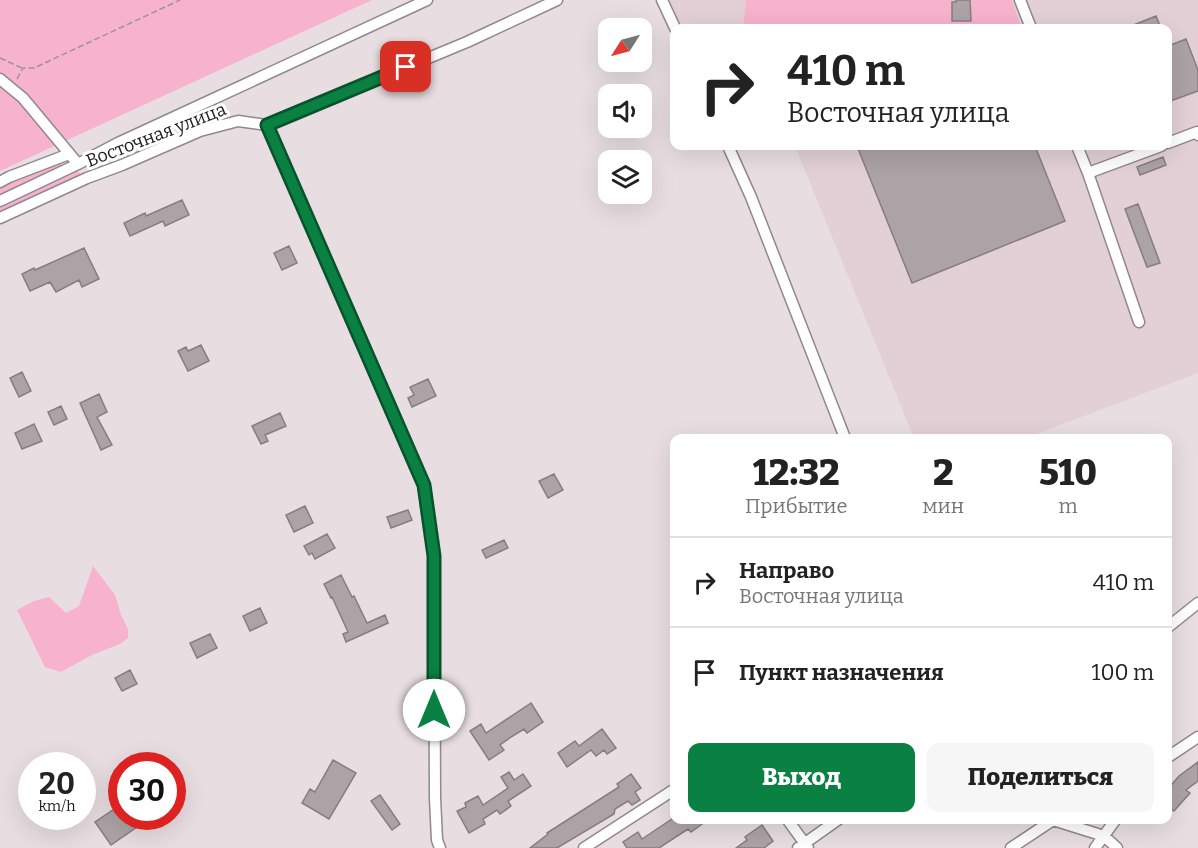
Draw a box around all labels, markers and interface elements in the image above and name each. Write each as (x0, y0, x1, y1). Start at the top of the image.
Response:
north arrow (598, 18, 652, 72)
map controls (598, 18, 652, 204)
pin (380, 41, 431, 92)
text: 410 m (787, 46, 905, 96)
icon: right (688, 48, 766, 126)
icon: arrive (389, 50, 422, 83)
button: sound (598, 84, 652, 138)
text: Восточная улица (787, 97, 1010, 129)
street label: Восточная улица (83, 98, 229, 172)
button: layers (598, 150, 652, 204)
text: 12:32 (753, 451, 840, 495)
text: 2 (933, 451, 953, 495)
text: 510 (1039, 451, 1097, 495)
text: Прибытие (745, 494, 847, 518)
text: мин (922, 494, 964, 518)
text: m (1058, 494, 1077, 518)
text: Направо (739, 557, 834, 584)
icon: right (688, 566, 721, 599)
text: 410 m (1093, 569, 1154, 596)
text: Восточная улица (739, 584, 904, 608)
icon: arrive (688, 656, 721, 689)
text: Пункт назначения (739, 659, 944, 686)
text: 100 m (1091, 659, 1154, 686)
position arrow (402, 678, 466, 742)
button: Выход (688, 743, 915, 812)
button: Поделиться (927, 743, 1154, 812)
speed limit sign: 30 (108, 752, 186, 830)
text: 20 (39, 766, 75, 802)
text: km/h (38, 797, 76, 815)

